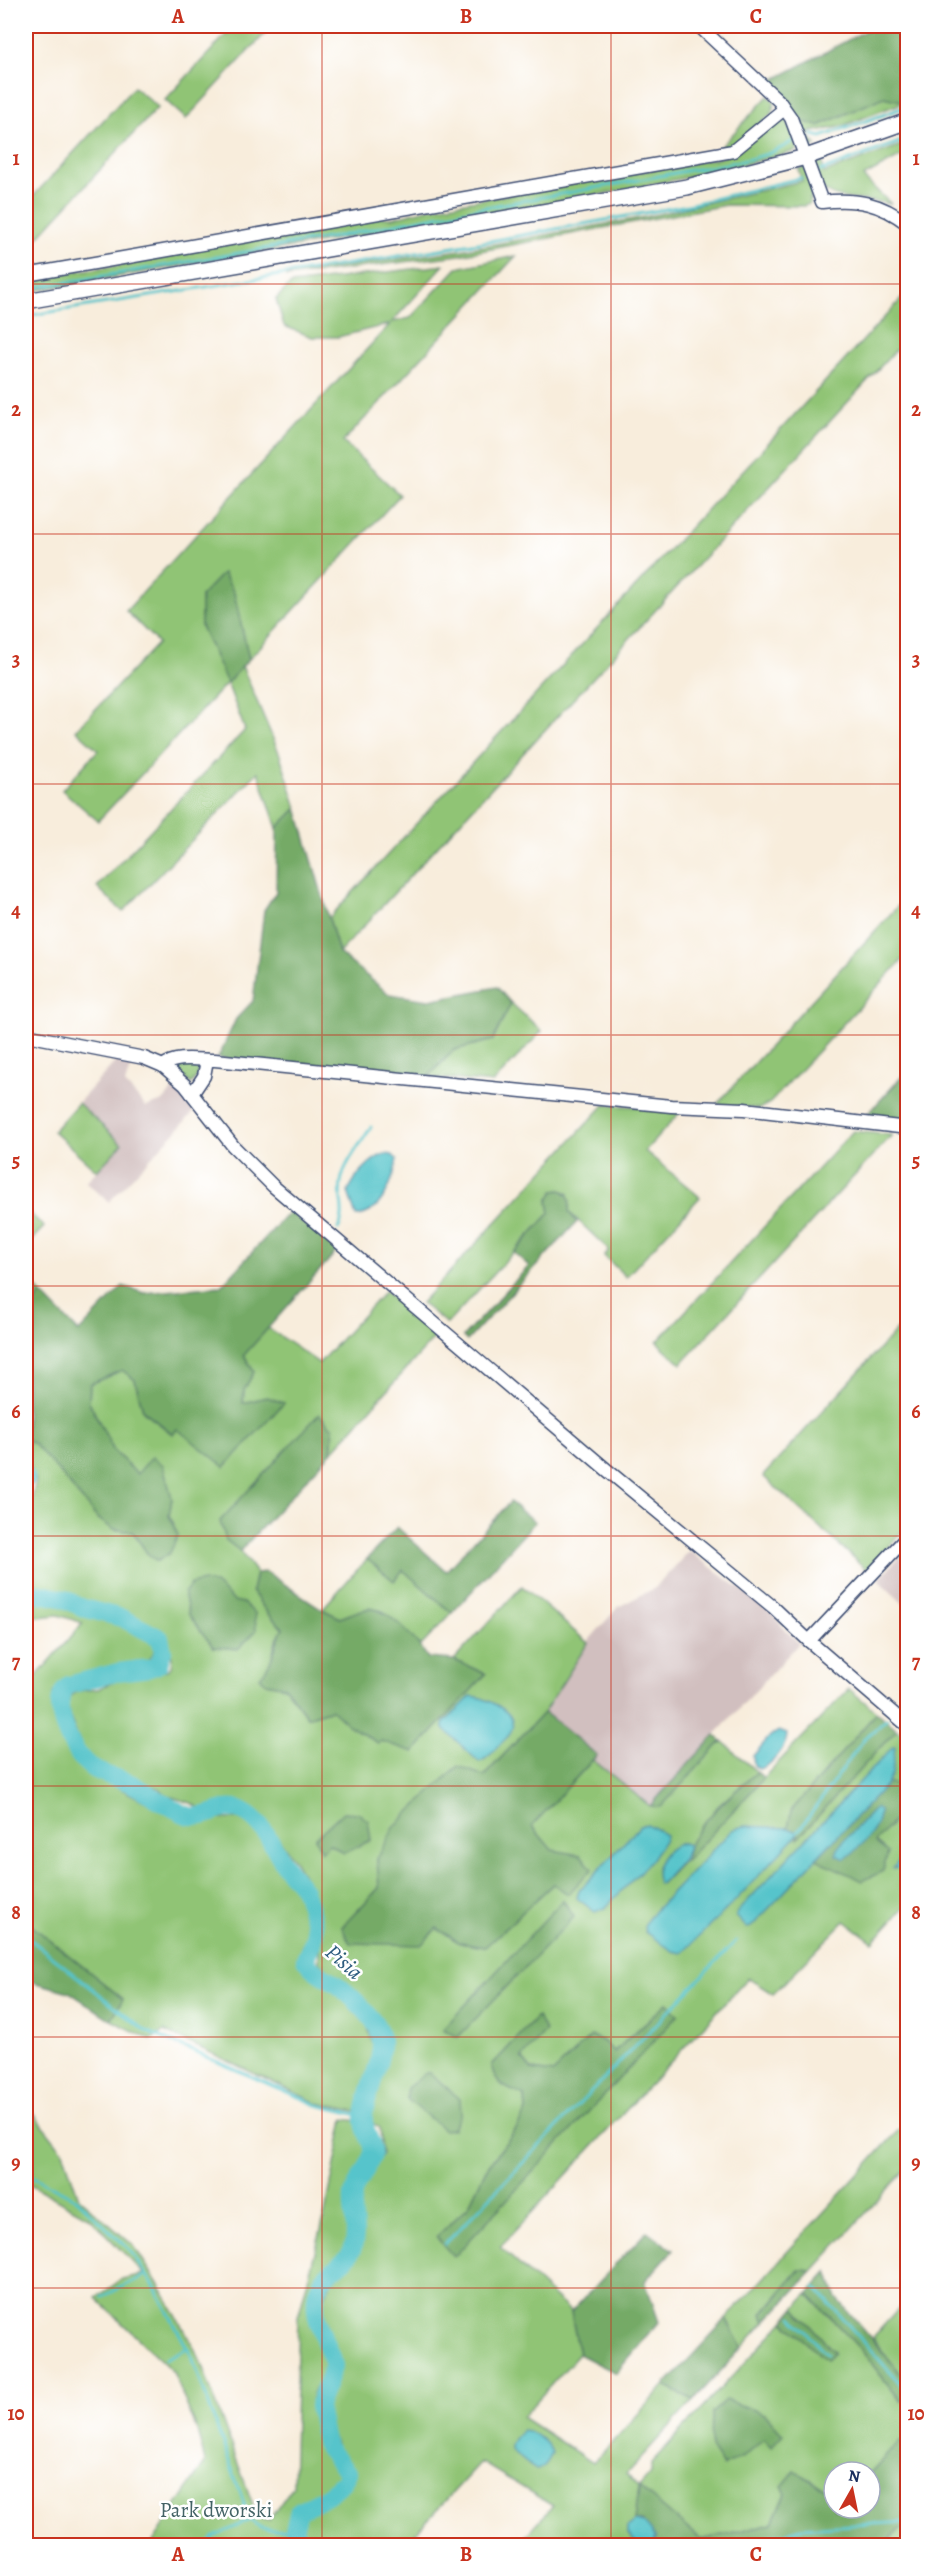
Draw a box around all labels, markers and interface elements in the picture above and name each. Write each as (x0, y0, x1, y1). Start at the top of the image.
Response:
text: A (171, 3, 185, 30)
text: B (460, 3, 472, 30)
text: C (750, 3, 762, 30)
text: 1 (12, 145, 20, 172)
text: 1 (912, 145, 920, 172)
text: 2 (11, 396, 21, 423)
text: 2 (911, 396, 921, 423)
text: 3 (12, 646, 20, 673)
text: 3 (912, 646, 920, 673)
text: 4 (11, 897, 21, 924)
text: 4 (911, 897, 921, 924)
text: 5 (12, 1147, 20, 1174)
text: 5 (912, 1147, 920, 1174)
text: 6 (11, 1398, 21, 1425)
text: 6 (911, 1398, 921, 1425)
text: 7 (12, 1648, 21, 1675)
text: 7 (912, 1648, 921, 1675)
text: 8 (11, 1899, 21, 1926)
text: 8 (911, 1899, 921, 1926)
water label: Pisia (319, 1937, 369, 1987)
text: 9 (11, 2149, 21, 2176)
text: 9 (911, 2149, 921, 2176)
text: 10 (7, 2400, 25, 2427)
text: 10 (907, 2400, 925, 2427)
north arrow (822, 2460, 882, 2520)
text: N (847, 2464, 862, 2488)
park label: Park dworski (160, 2496, 272, 2524)
text: A (171, 2541, 185, 2568)
text: B (460, 2541, 472, 2568)
text: C (750, 2541, 762, 2568)

